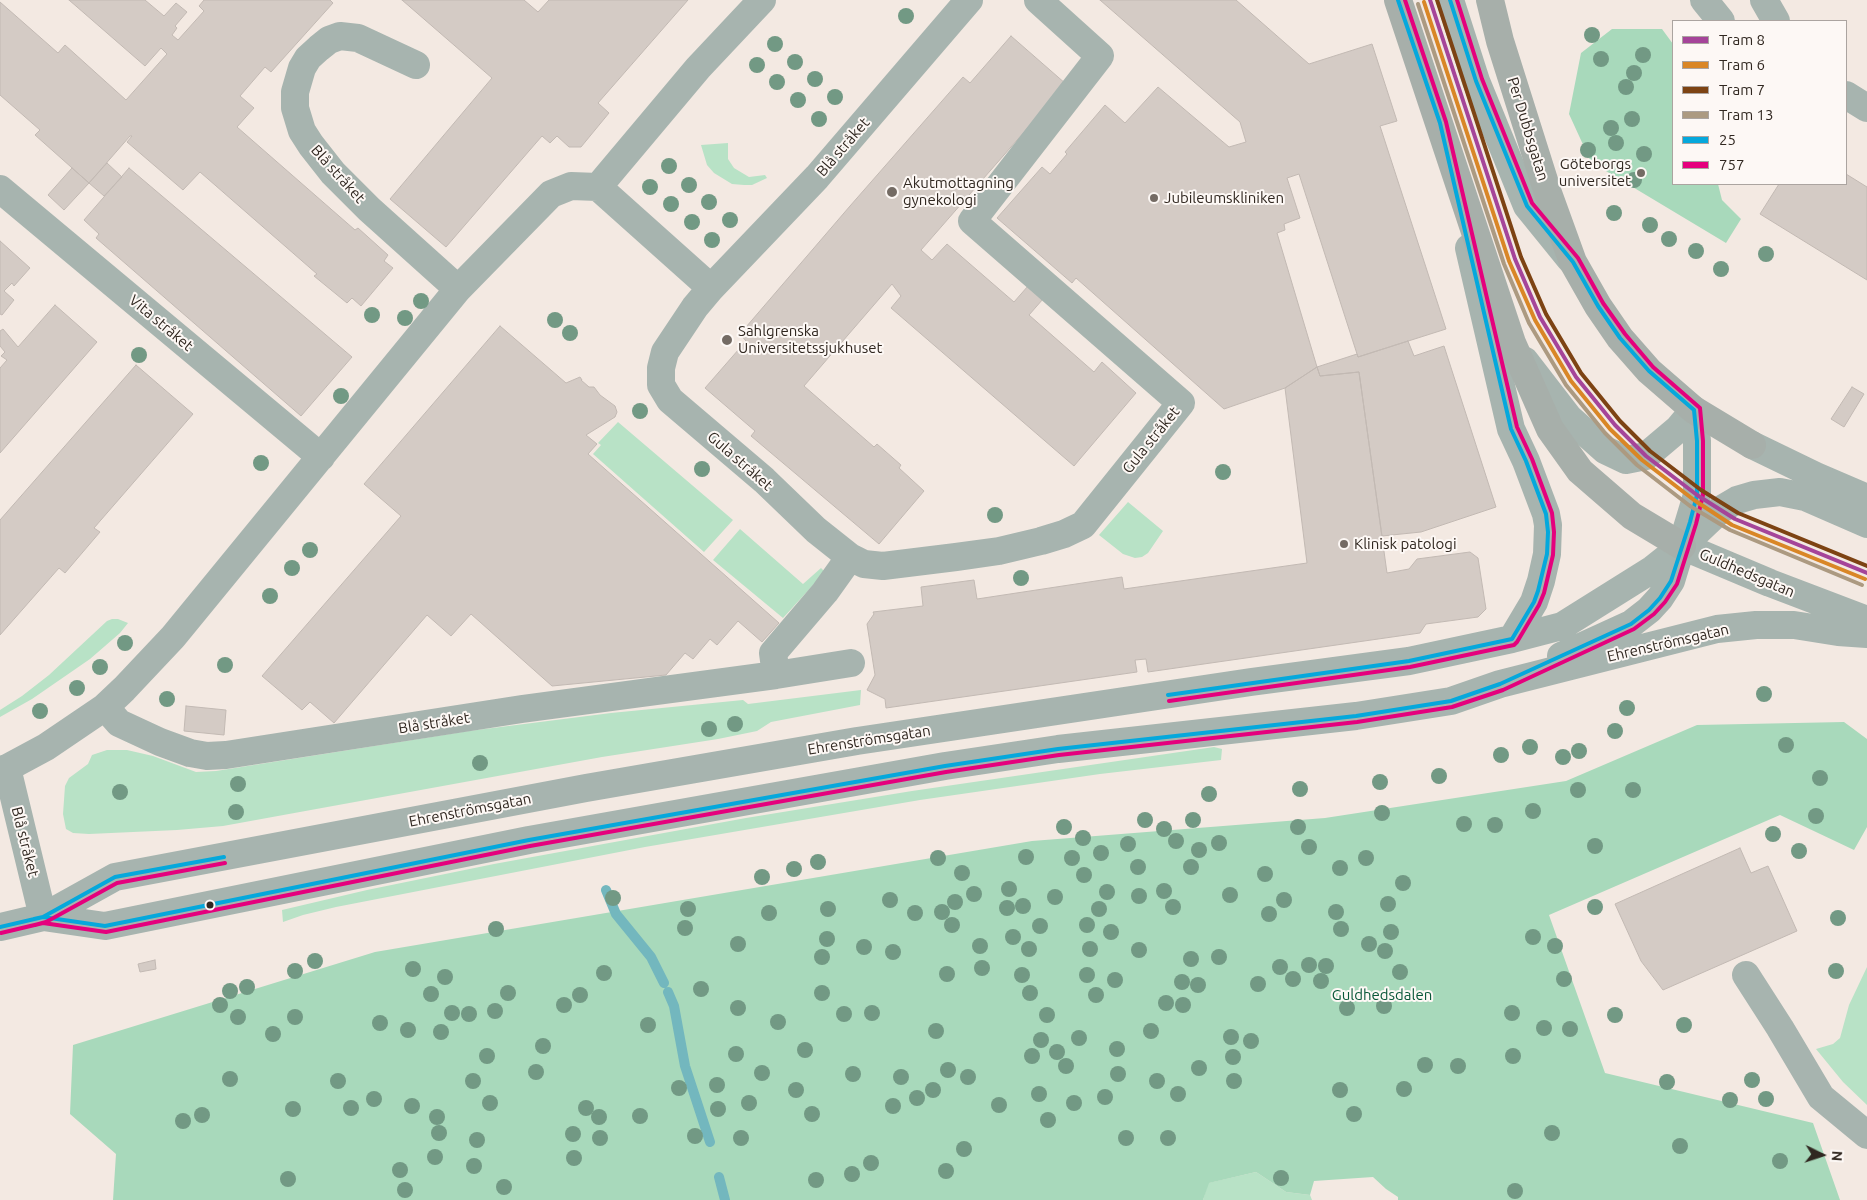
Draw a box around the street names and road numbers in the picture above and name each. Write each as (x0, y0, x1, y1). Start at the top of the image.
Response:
street label: Per Dubbsgatan (1504, 75, 1552, 183)
street label: Blå stråket (813, 114, 873, 180)
street label: Blå stråket (307, 141, 369, 207)
street label: Vita stråket (125, 291, 197, 355)
street label: Gula stråket (1119, 403, 1183, 477)
street label: Gula stråket (704, 428, 776, 494)
street label: Guldhedsgatan (1697, 545, 1797, 601)
street label: Ehrenströmsgatan (1605, 620, 1731, 666)
street label: Blå stråket (397, 708, 471, 738)
street label: Ehrenströmsgatan (806, 721, 932, 759)
street label: Ehrenströmsgatan (407, 789, 533, 831)
street label: Blå stråket (8, 805, 42, 879)

